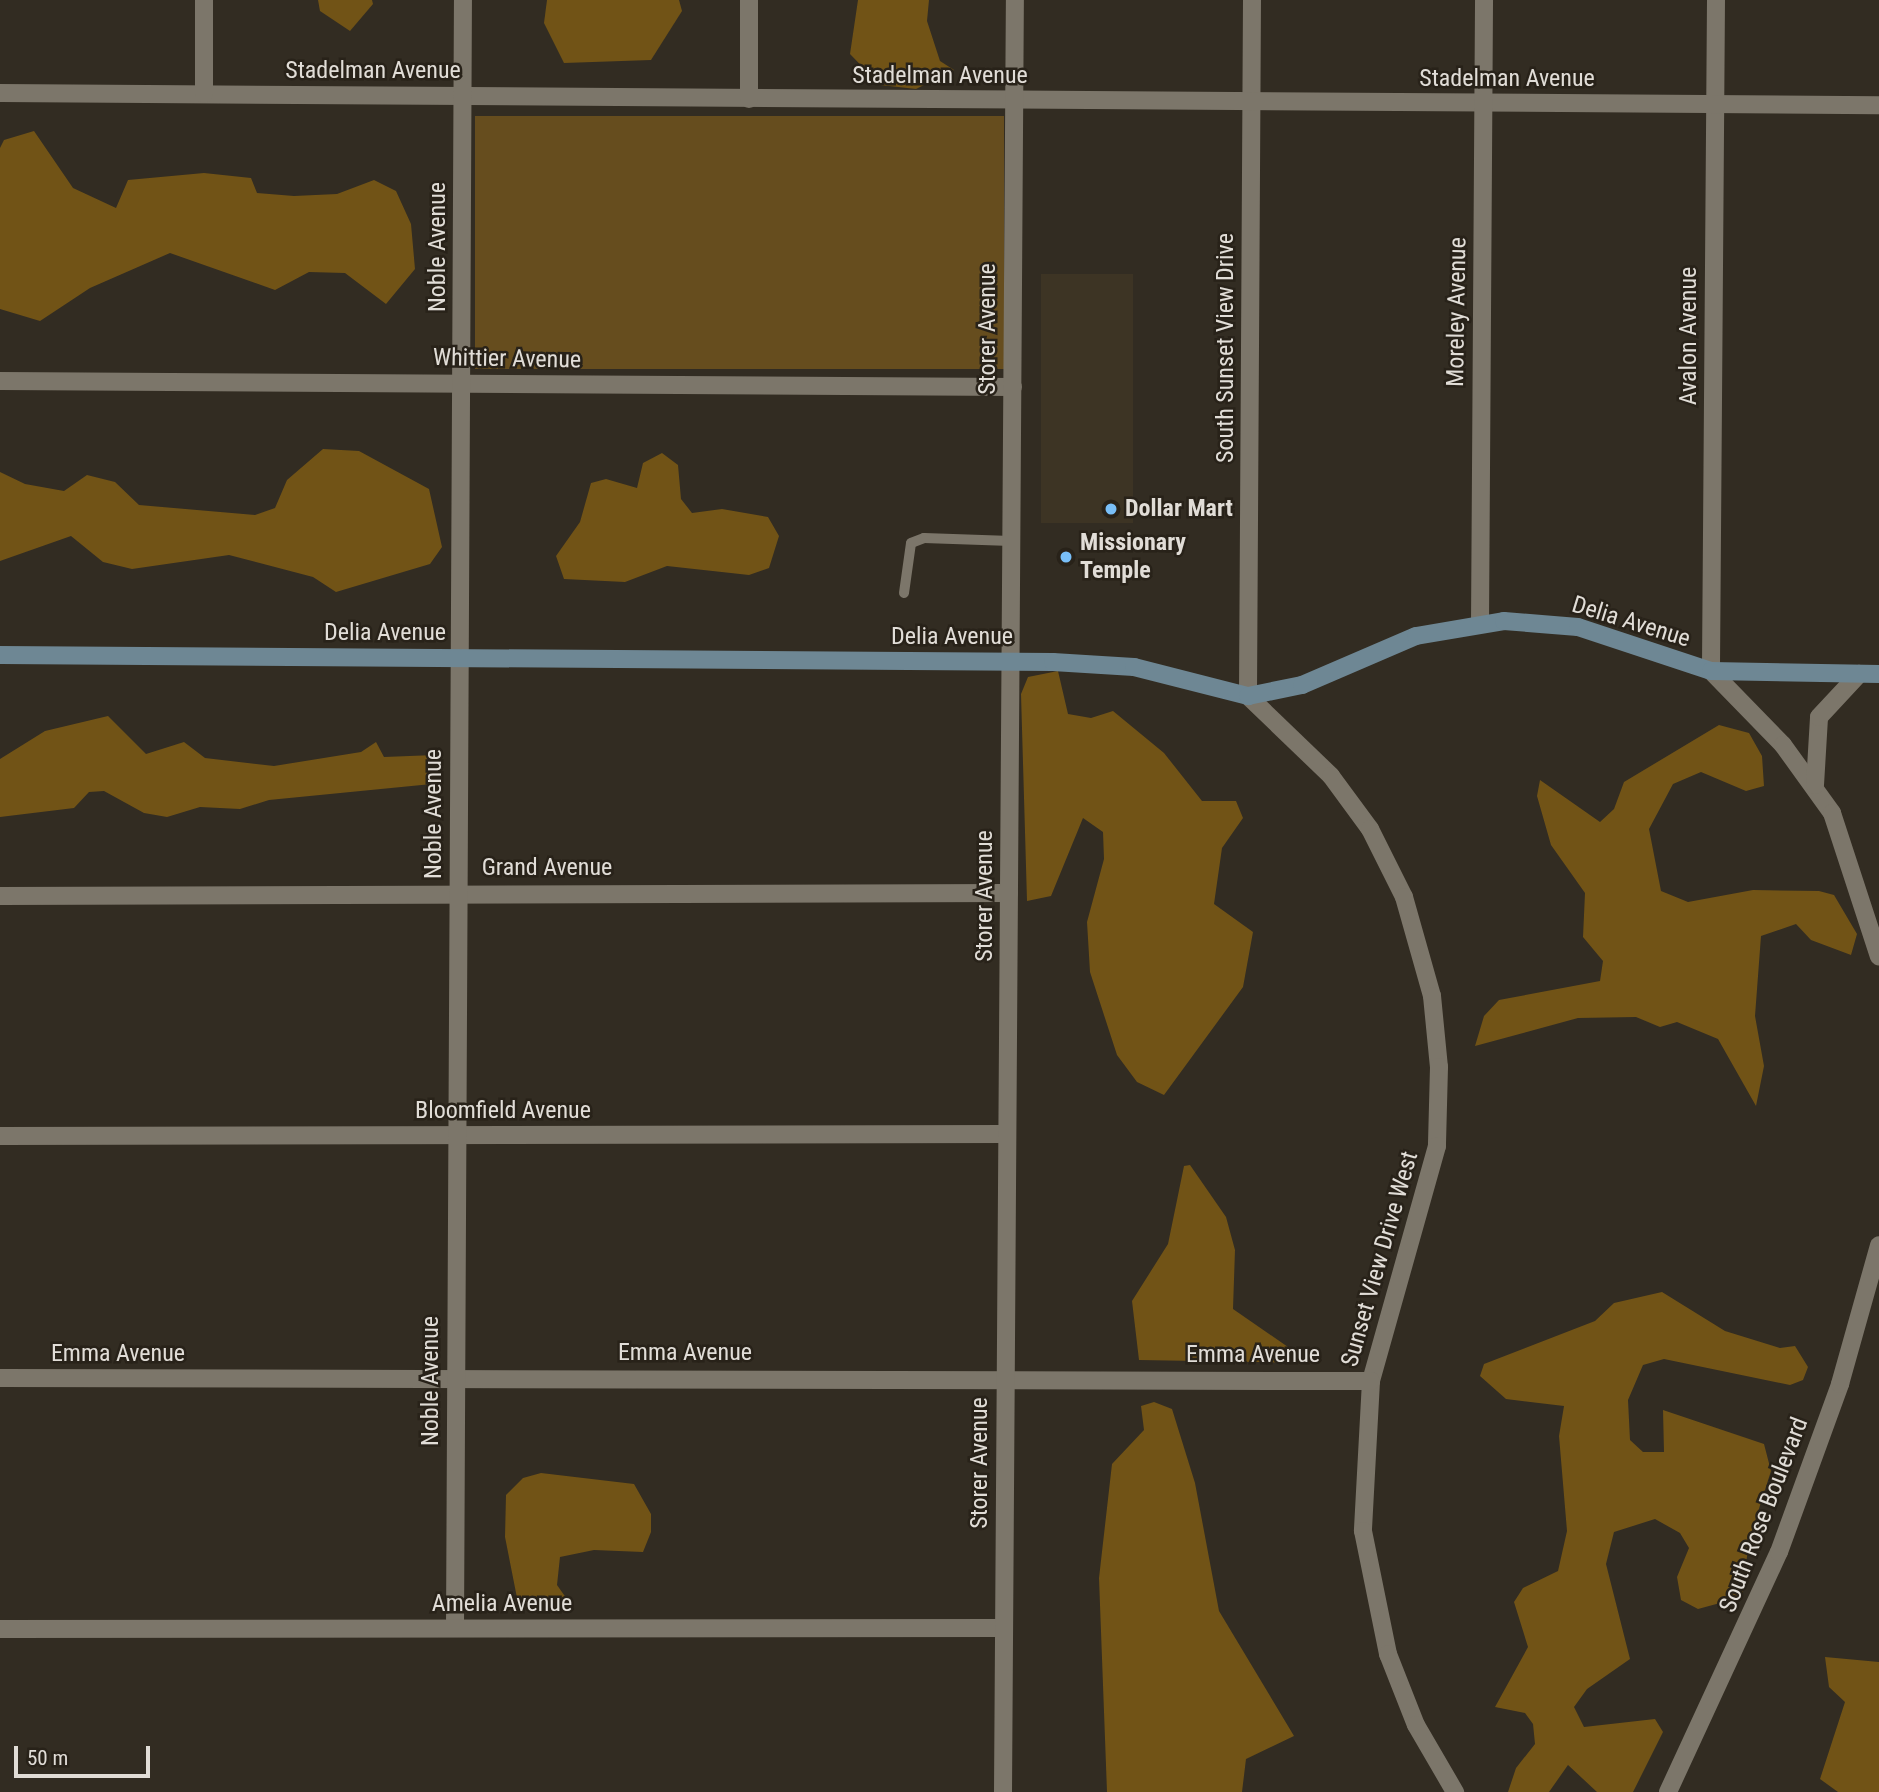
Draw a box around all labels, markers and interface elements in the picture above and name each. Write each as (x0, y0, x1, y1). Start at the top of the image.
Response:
street label: Stadelman Avenue (285, 57, 461, 85)
street label: Stadelman Avenue (852, 62, 1028, 90)
street label: Stadelman Avenue (1419, 65, 1595, 93)
street label: Noble Avenue (424, 182, 452, 312)
street label: South Sunset View Drive (1212, 233, 1240, 463)
street label: Moreley Avenue (1441, 237, 1473, 387)
street label: Storer Avenue (974, 263, 1002, 395)
street label: Avalon Avenue (1675, 267, 1703, 405)
street label: Whittier Avenue (433, 343, 581, 375)
place label: Dollar Mart (1125, 495, 1233, 523)
marker: Dollar Mart (1103, 501, 1119, 517)
place label: Missionary Temple (1080, 529, 1186, 585)
marker: Missionary Temple (1058, 549, 1074, 565)
street label: Delia Avenue (1568, 590, 1694, 654)
street label: Delia Avenue (324, 619, 446, 647)
street label: Delia Avenue (891, 623, 1013, 651)
street label: Noble Avenue (420, 749, 448, 879)
street label: Storer Avenue (971, 830, 999, 962)
street label: Grand Avenue (482, 854, 612, 882)
street label: Bloomfield Avenue (415, 1097, 591, 1125)
street label: Sunset View Drive West (1336, 1148, 1424, 1370)
street label: Noble Avenue (417, 1316, 445, 1446)
street label: Emma Avenue (618, 1339, 752, 1367)
street label: Emma Avenue (51, 1340, 185, 1368)
street label: Emma Avenue (1186, 1341, 1320, 1369)
street label: Storer Avenue (966, 1397, 994, 1529)
street label: South Rose Boulevard (1714, 1413, 1814, 1617)
street label: Amelia Avenue (432, 1590, 572, 1618)
scale bar (18, 1732, 154, 1776)
text: 50 m (27, 1746, 68, 1770)

